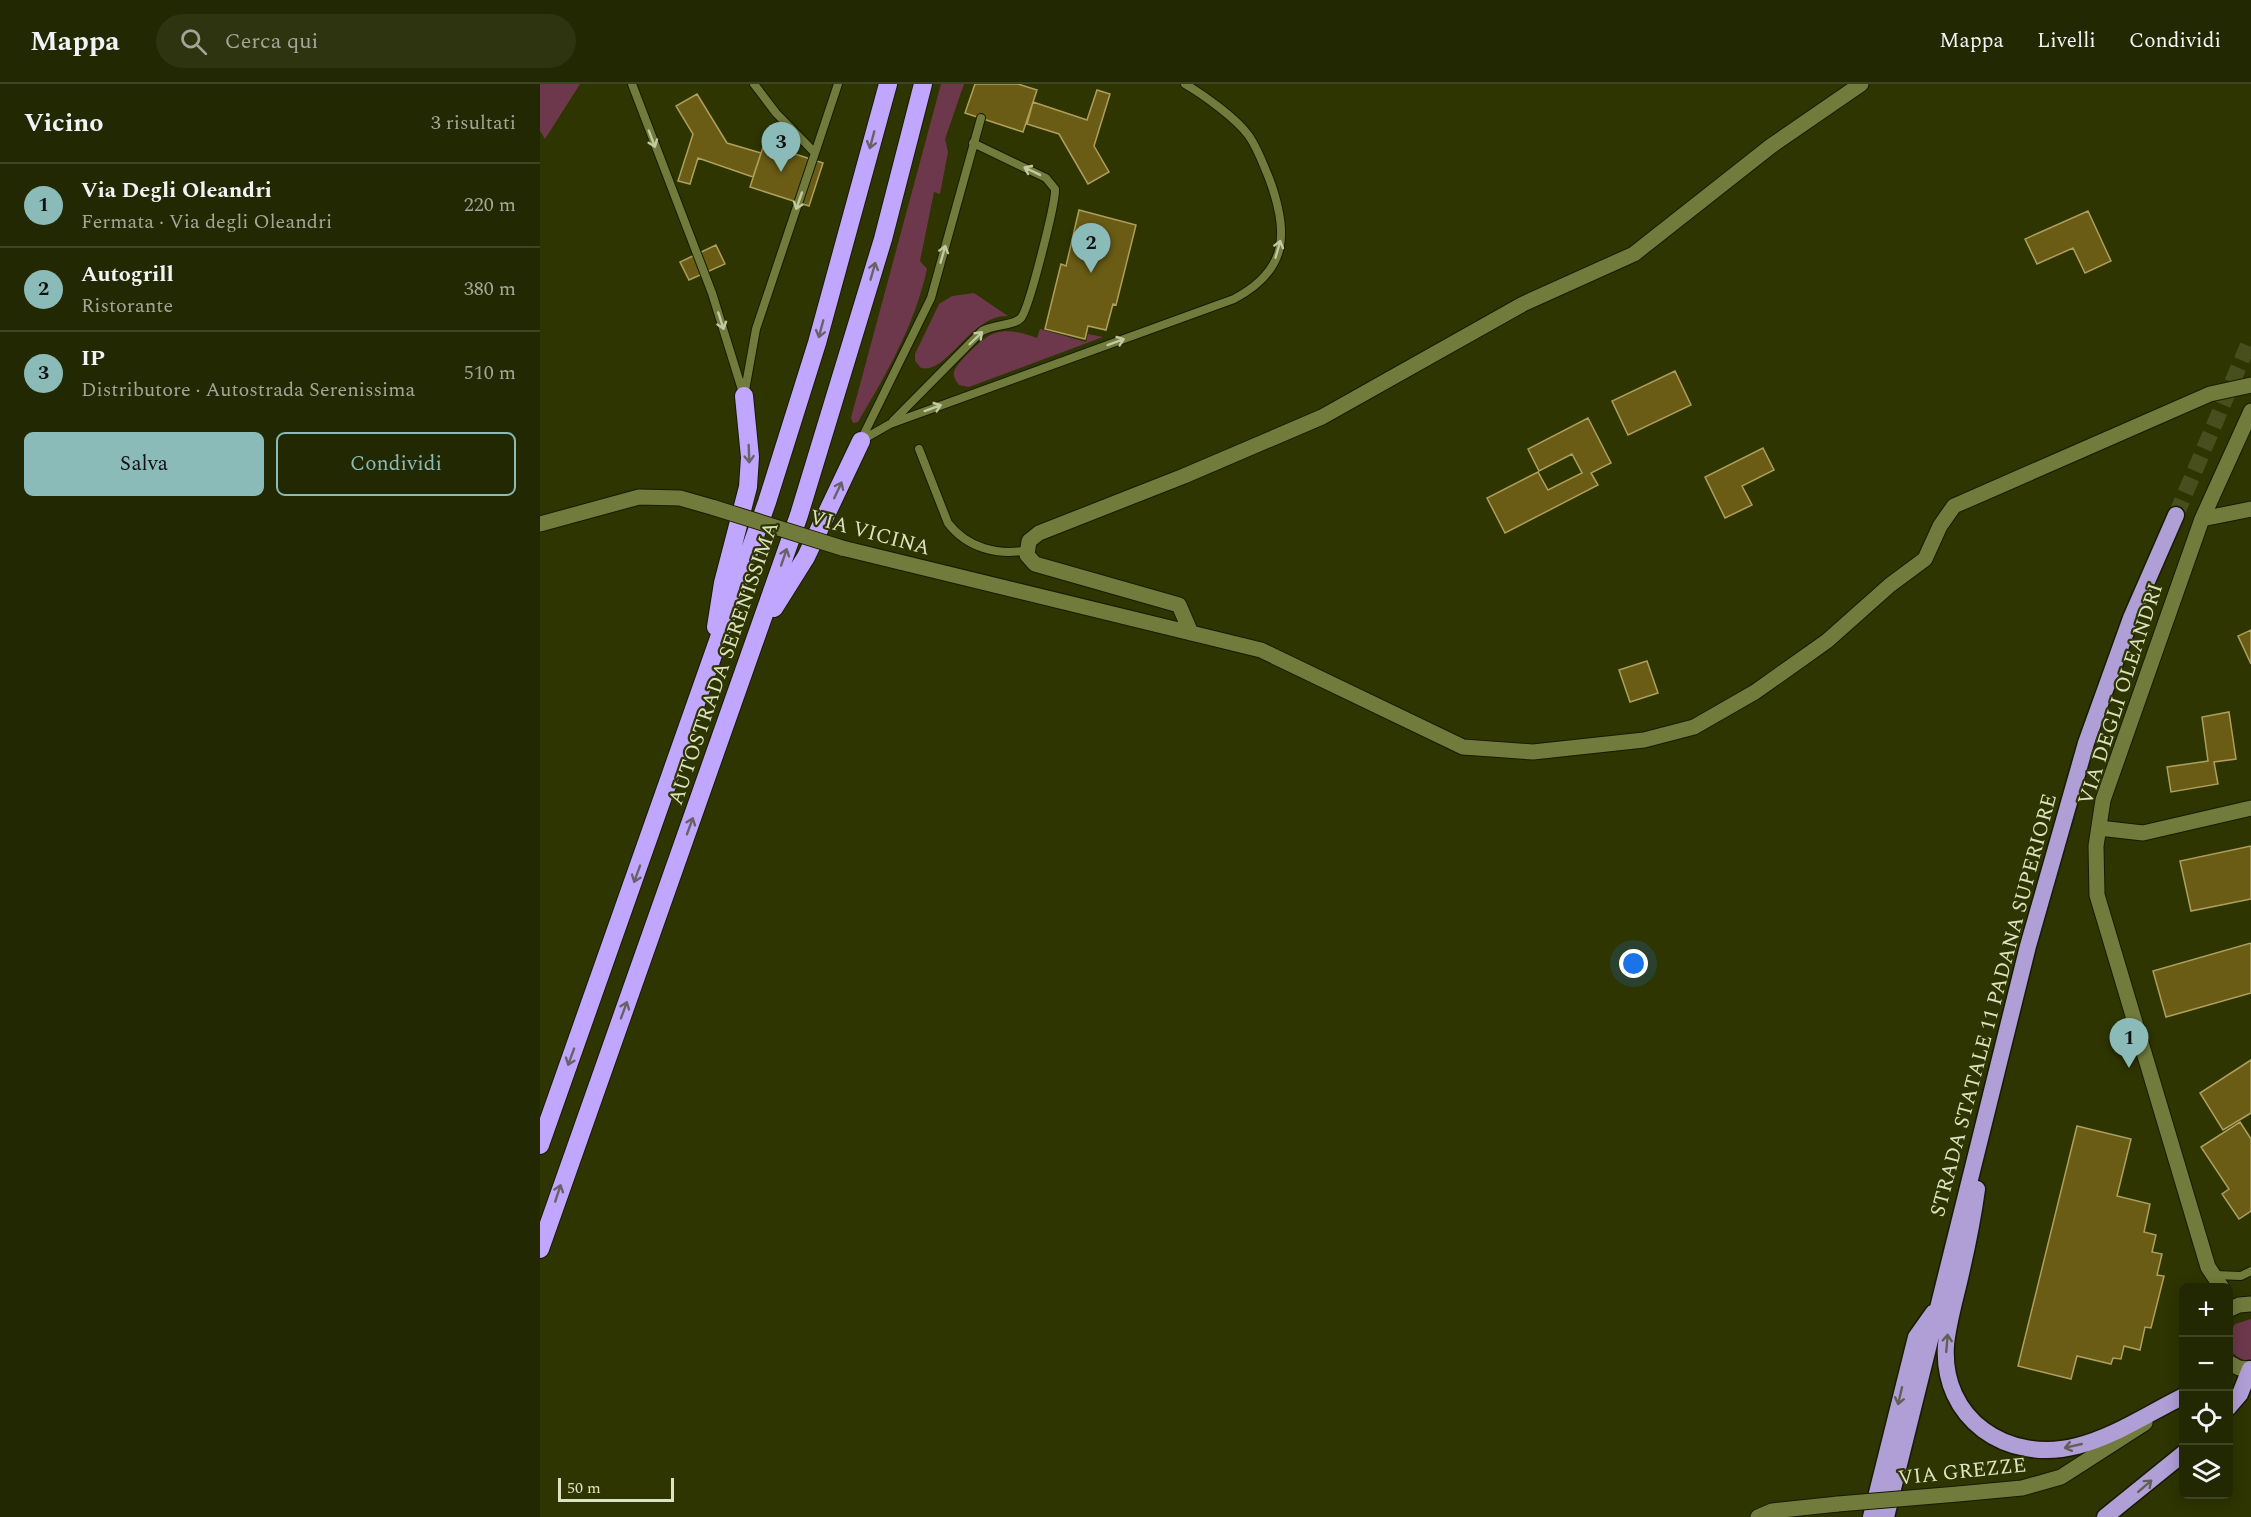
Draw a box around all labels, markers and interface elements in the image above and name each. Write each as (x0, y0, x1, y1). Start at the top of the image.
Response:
search box (156, 14, 576, 68)
text: Mappa (30, 20, 120, 63)
icon: search (177, 25, 210, 58)
text: Cerca qui (225, 25, 318, 58)
text: Mappa (1939, 25, 2004, 57)
text: Livelli (2037, 25, 2096, 57)
text: Condividi (2129, 25, 2221, 57)
text: Vicino (24, 103, 104, 143)
text: 3 risultati (431, 108, 516, 138)
pin: 3 (762, 122, 800, 172)
one-way arrow (648, 129, 659, 148)
one-way arrow (866, 131, 878, 150)
one-way arrow (1023, 165, 1041, 177)
text: Via Degli Oleandri (81, 174, 272, 207)
text: 1 (38, 190, 49, 220)
text: 220 m (464, 190, 516, 220)
one-way arrow (792, 191, 803, 209)
text: Fermata · Via degli Oleandri (81, 207, 332, 237)
pin: 2 (1072, 224, 1110, 273)
one-way arrow (1273, 240, 1284, 259)
one-way arrow (938, 245, 950, 264)
text: Autogrill (81, 258, 174, 291)
one-way arrow (868, 262, 879, 281)
text: 2 (38, 274, 49, 304)
text: 380 m (464, 274, 516, 304)
text: Ristorante (81, 291, 173, 321)
one-way arrow (716, 311, 727, 330)
one-way arrow (815, 319, 826, 338)
one-way arrow (968, 330, 983, 345)
one-way arrow (1106, 335, 1125, 346)
text: IP (81, 342, 105, 375)
text: 3 (38, 358, 49, 388)
text: 510 m (464, 358, 516, 388)
text: Distributore · Autostrada Serenissima (81, 375, 415, 405)
one-way arrow (923, 402, 942, 413)
button: Salva (24, 432, 264, 496)
button: Condividi (276, 432, 516, 496)
one-way arrow (743, 444, 755, 464)
one-way arrow (832, 481, 844, 499)
street label: VIA VICINA (806, 501, 934, 565)
street label: AUTOSTRADA SERENISSIMA (660, 517, 788, 809)
one-way arrow (780, 548, 791, 567)
street label: VIA DEGLI OLEANDRI (2070, 579, 2172, 809)
street label: STRADA STATALE 11 PADANA SUPERIORE (1922, 790, 2066, 1220)
one-way arrow (686, 818, 697, 836)
one-way arrow (630, 864, 641, 882)
your location (1619, 949, 1648, 978)
one-way arrow (619, 1001, 630, 1020)
pin: 1 (2110, 1018, 2148, 1068)
one-way arrow (565, 1047, 576, 1066)
one-way arrow (554, 1185, 565, 1203)
map controls (2179, 1283, 2233, 1499)
button: + (2179, 1283, 2233, 1337)
one-way arrow (1942, 1333, 1953, 1353)
button: − (2179, 1337, 2233, 1391)
one-way arrow (1893, 1386, 1905, 1405)
button: locate (2179, 1391, 2233, 1445)
one-way arrow (2064, 1441, 2084, 1452)
button: layers (2179, 1445, 2233, 1499)
street label: VIA GREZZE (1896, 1449, 2028, 1495)
scale bar (558, 1475, 674, 1502)
text: 50 m (567, 1476, 601, 1500)
one-way arrow (2137, 1479, 2152, 1493)

